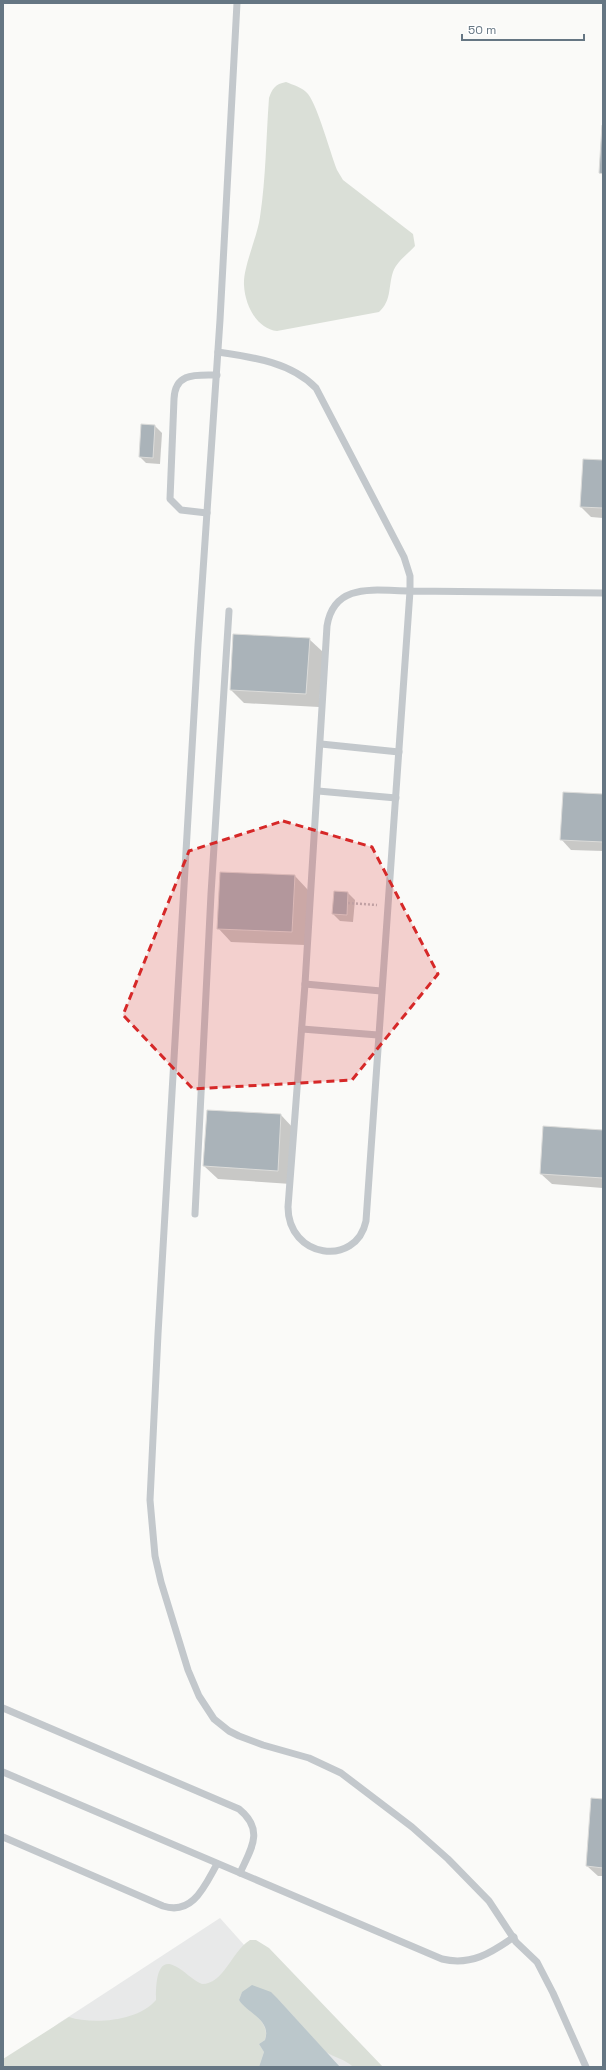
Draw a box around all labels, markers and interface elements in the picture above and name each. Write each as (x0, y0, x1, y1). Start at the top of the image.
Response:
scale bar (462, 16, 584, 42)
text: 50 m (468, 22, 496, 38)

